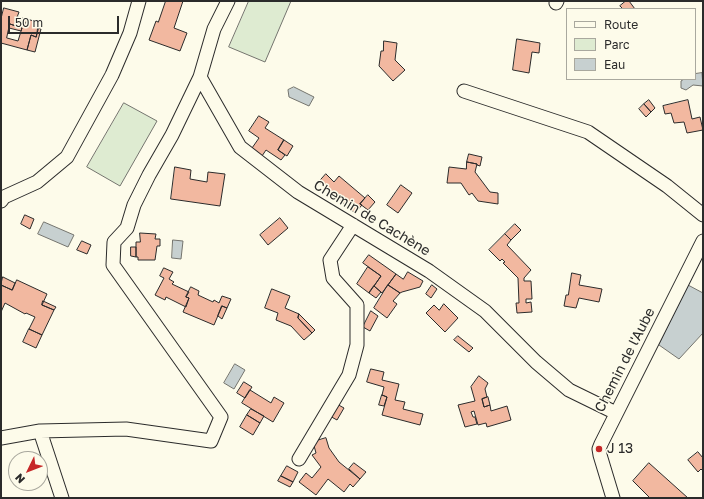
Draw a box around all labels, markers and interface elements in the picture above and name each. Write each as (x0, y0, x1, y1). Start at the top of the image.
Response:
scale bar (10, 8, 121, 34)
legend (566, 8, 696, 80)
text: 50 m (15, 15, 43, 30)
text: Route (604, 17, 638, 32)
text: Parc (604, 37, 630, 52)
text: Eau (604, 57, 625, 72)
street label: Chemin de Cachène (311, 176, 433, 260)
street label: Chemin de l'Aube (591, 305, 659, 415)
place label: J 13 (607, 441, 633, 457)
marker: J 13 (594, 444, 604, 454)
north arrow (8, 451, 48, 491)
text: N (12, 471, 27, 486)

